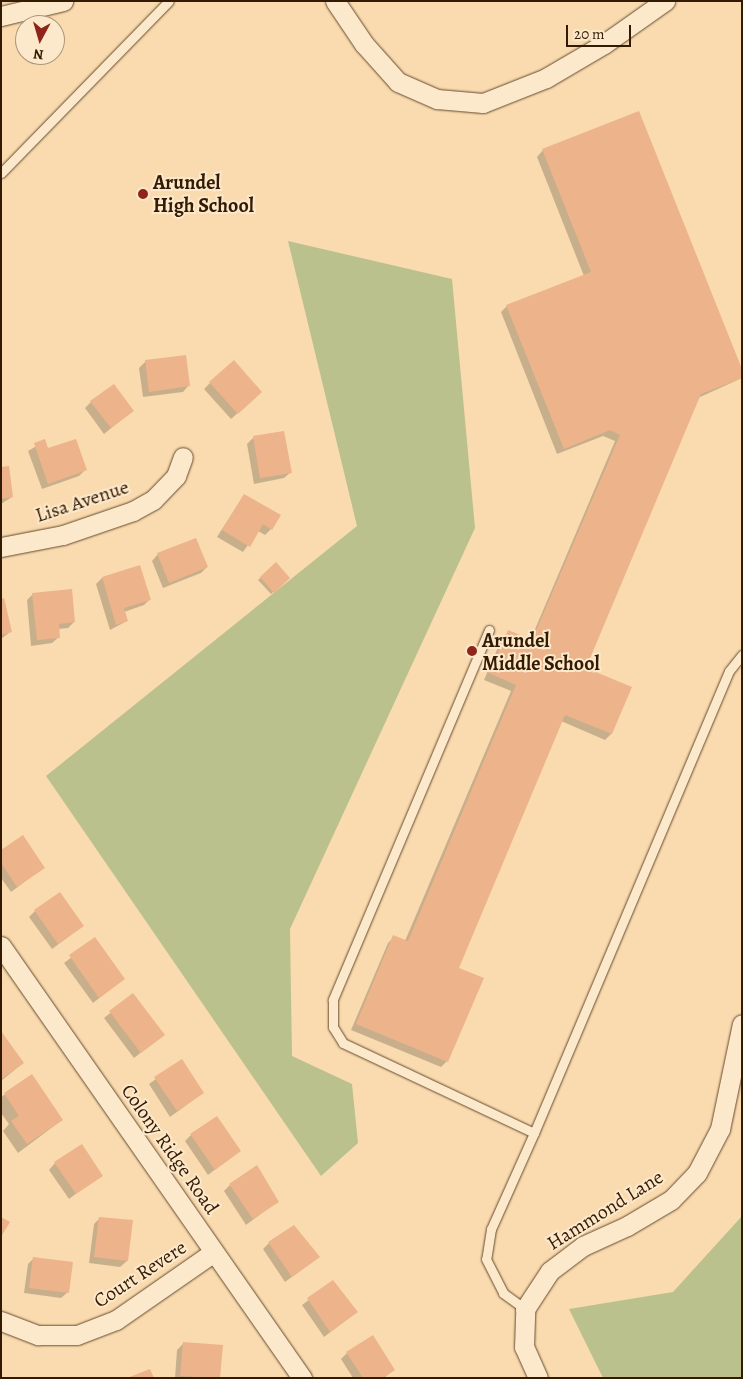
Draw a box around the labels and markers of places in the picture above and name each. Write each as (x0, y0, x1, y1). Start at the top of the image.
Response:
place label: Arundel High School (153, 170, 254, 217)
marker: Arundel High School (137, 188, 149, 200)
place label: Arundel Middle School (482, 628, 600, 675)
marker: Arundel Middle School (466, 645, 478, 657)

